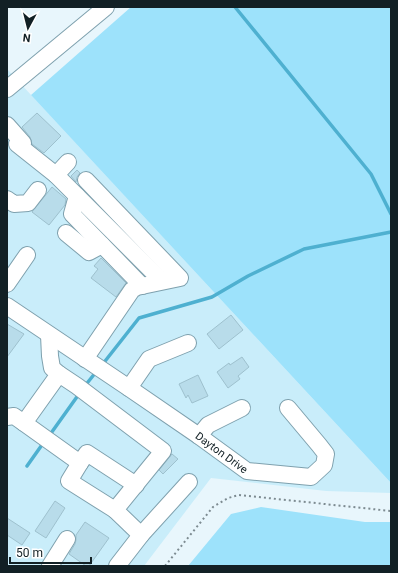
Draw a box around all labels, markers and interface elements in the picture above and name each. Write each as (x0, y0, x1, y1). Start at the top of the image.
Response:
north arrow (8, 8, 48, 48)
text: N (22, 30, 31, 44)
street label: Dayton Drive (193, 430, 250, 476)
scale bar (10, 539, 91, 565)
text: 50 m (16, 546, 43, 560)

